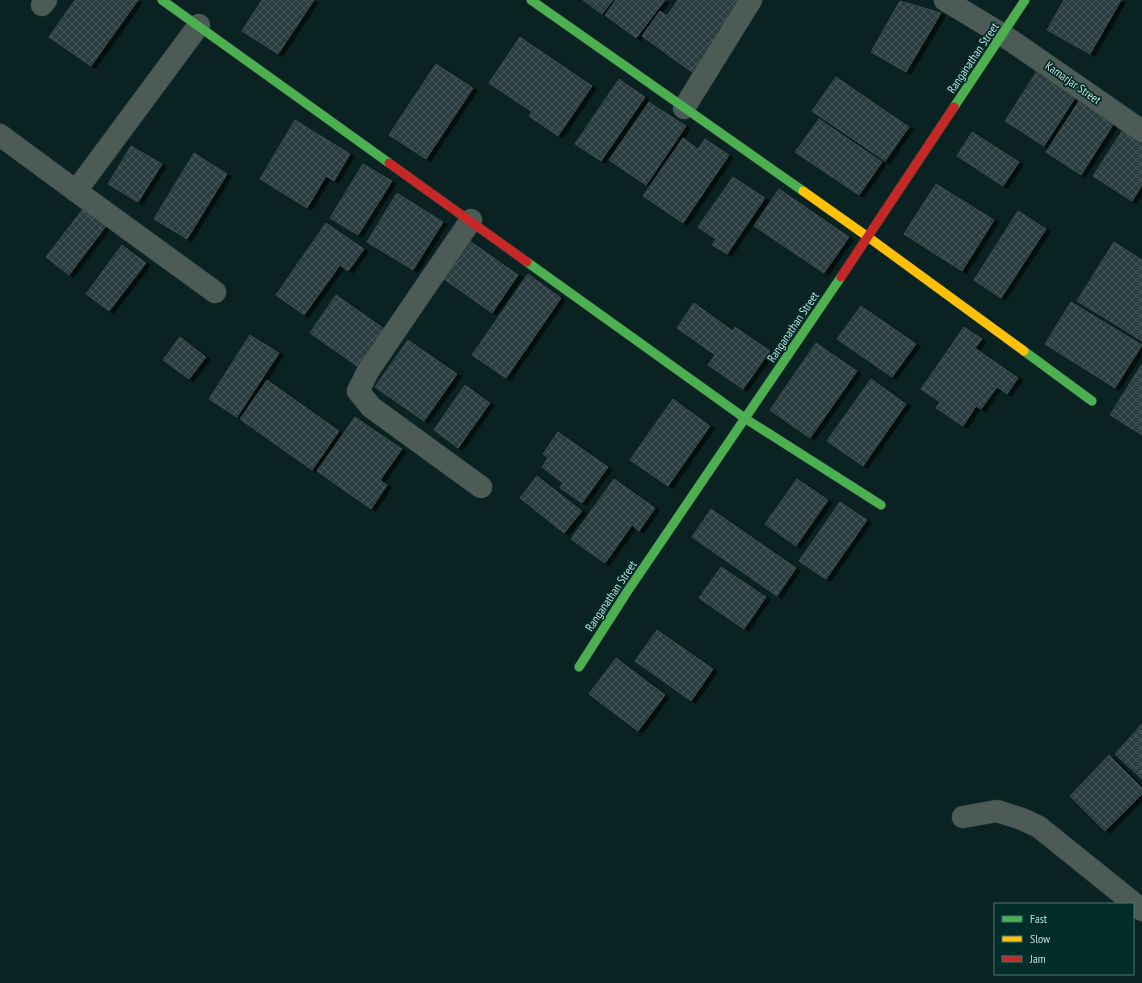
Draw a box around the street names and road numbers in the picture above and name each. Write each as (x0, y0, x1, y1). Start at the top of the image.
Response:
street label: Ranganathan Street (943, 19, 1002, 96)
street label: Kamarjar Street (1043, 58, 1105, 108)
street label: Ranganathan Street (763, 288, 822, 365)
street label: Ranganathan Street (581, 557, 640, 634)

